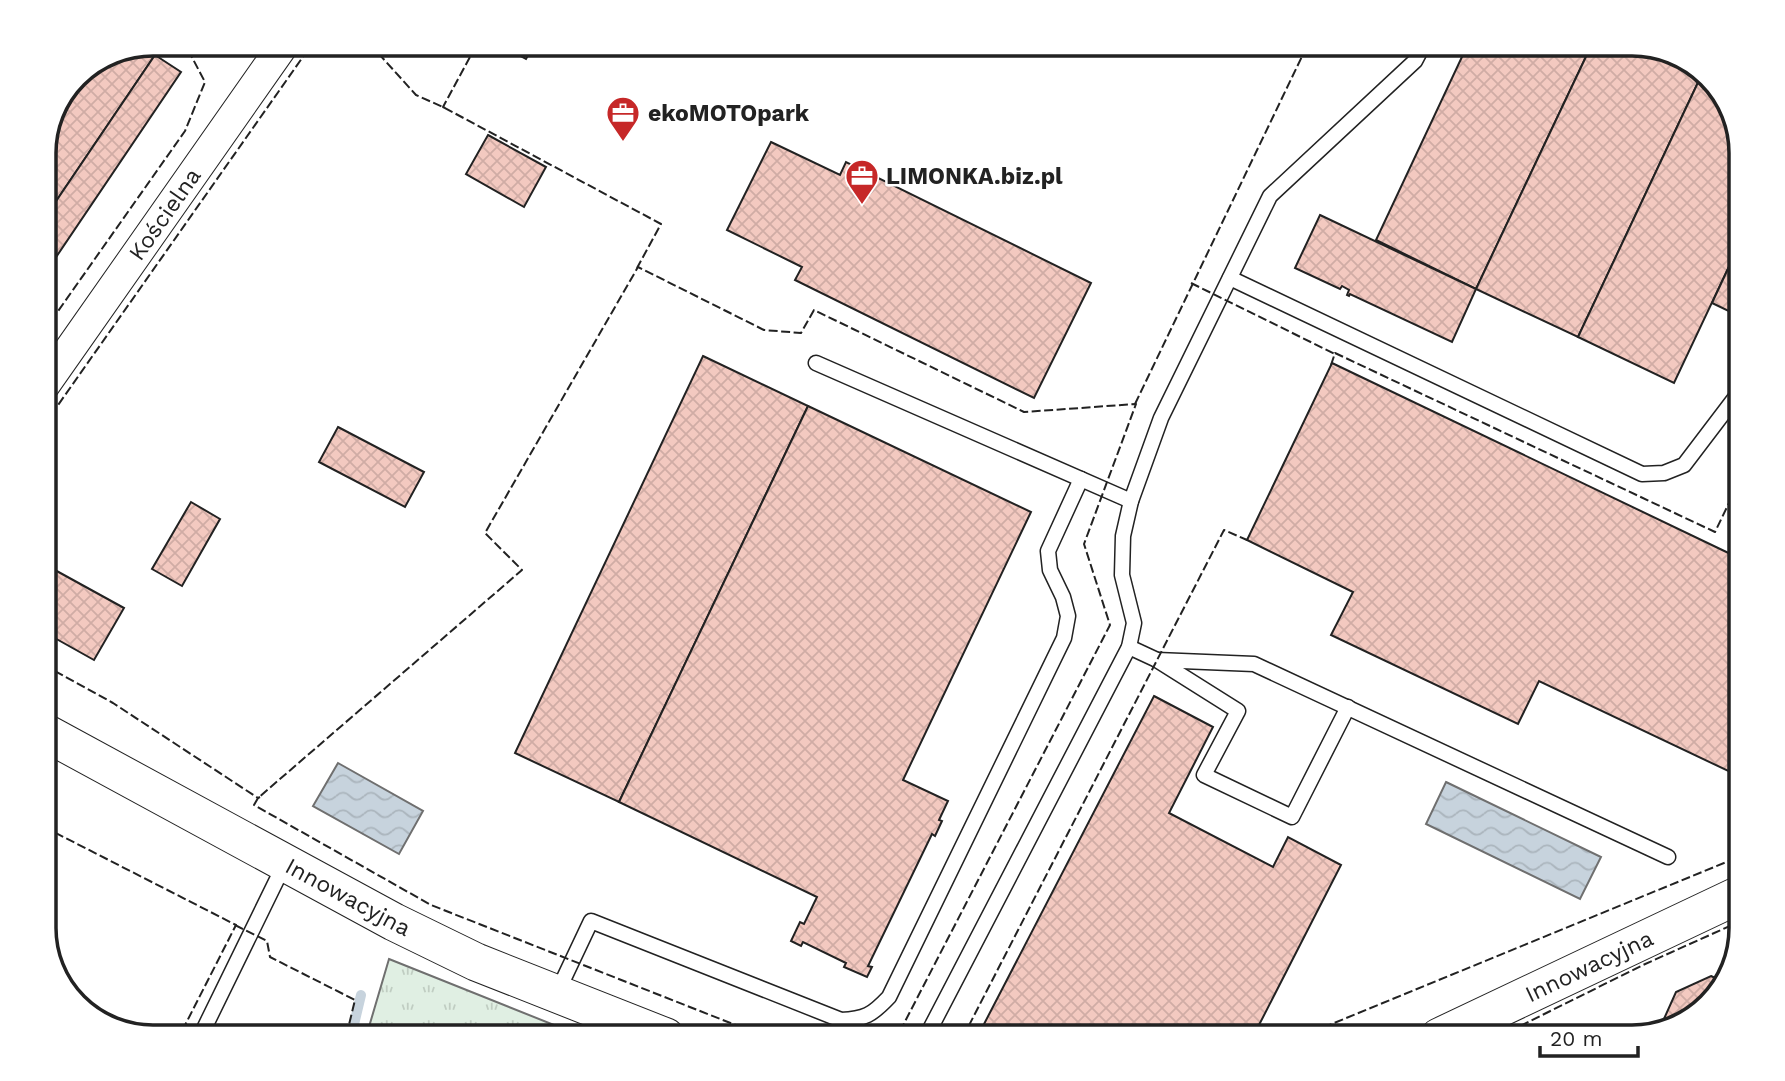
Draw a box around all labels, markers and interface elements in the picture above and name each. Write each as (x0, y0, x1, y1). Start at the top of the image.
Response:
office icon: ekoMOTOpark (604, 94, 642, 143)
place label: ekoMOTOpark (648, 100, 810, 127)
office icon: LIMONKA.biz.pl (843, 157, 881, 206)
street label: Kościelna (123, 163, 207, 266)
place label: LIMONKA.biz.pl (886, 163, 1063, 190)
street label: Innowacyjna (281, 853, 415, 942)
street label: Innowacyjna (1521, 925, 1658, 1008)
scale bar (1540, 1014, 1638, 1058)
text: 20 m (1550, 1026, 1602, 1051)

